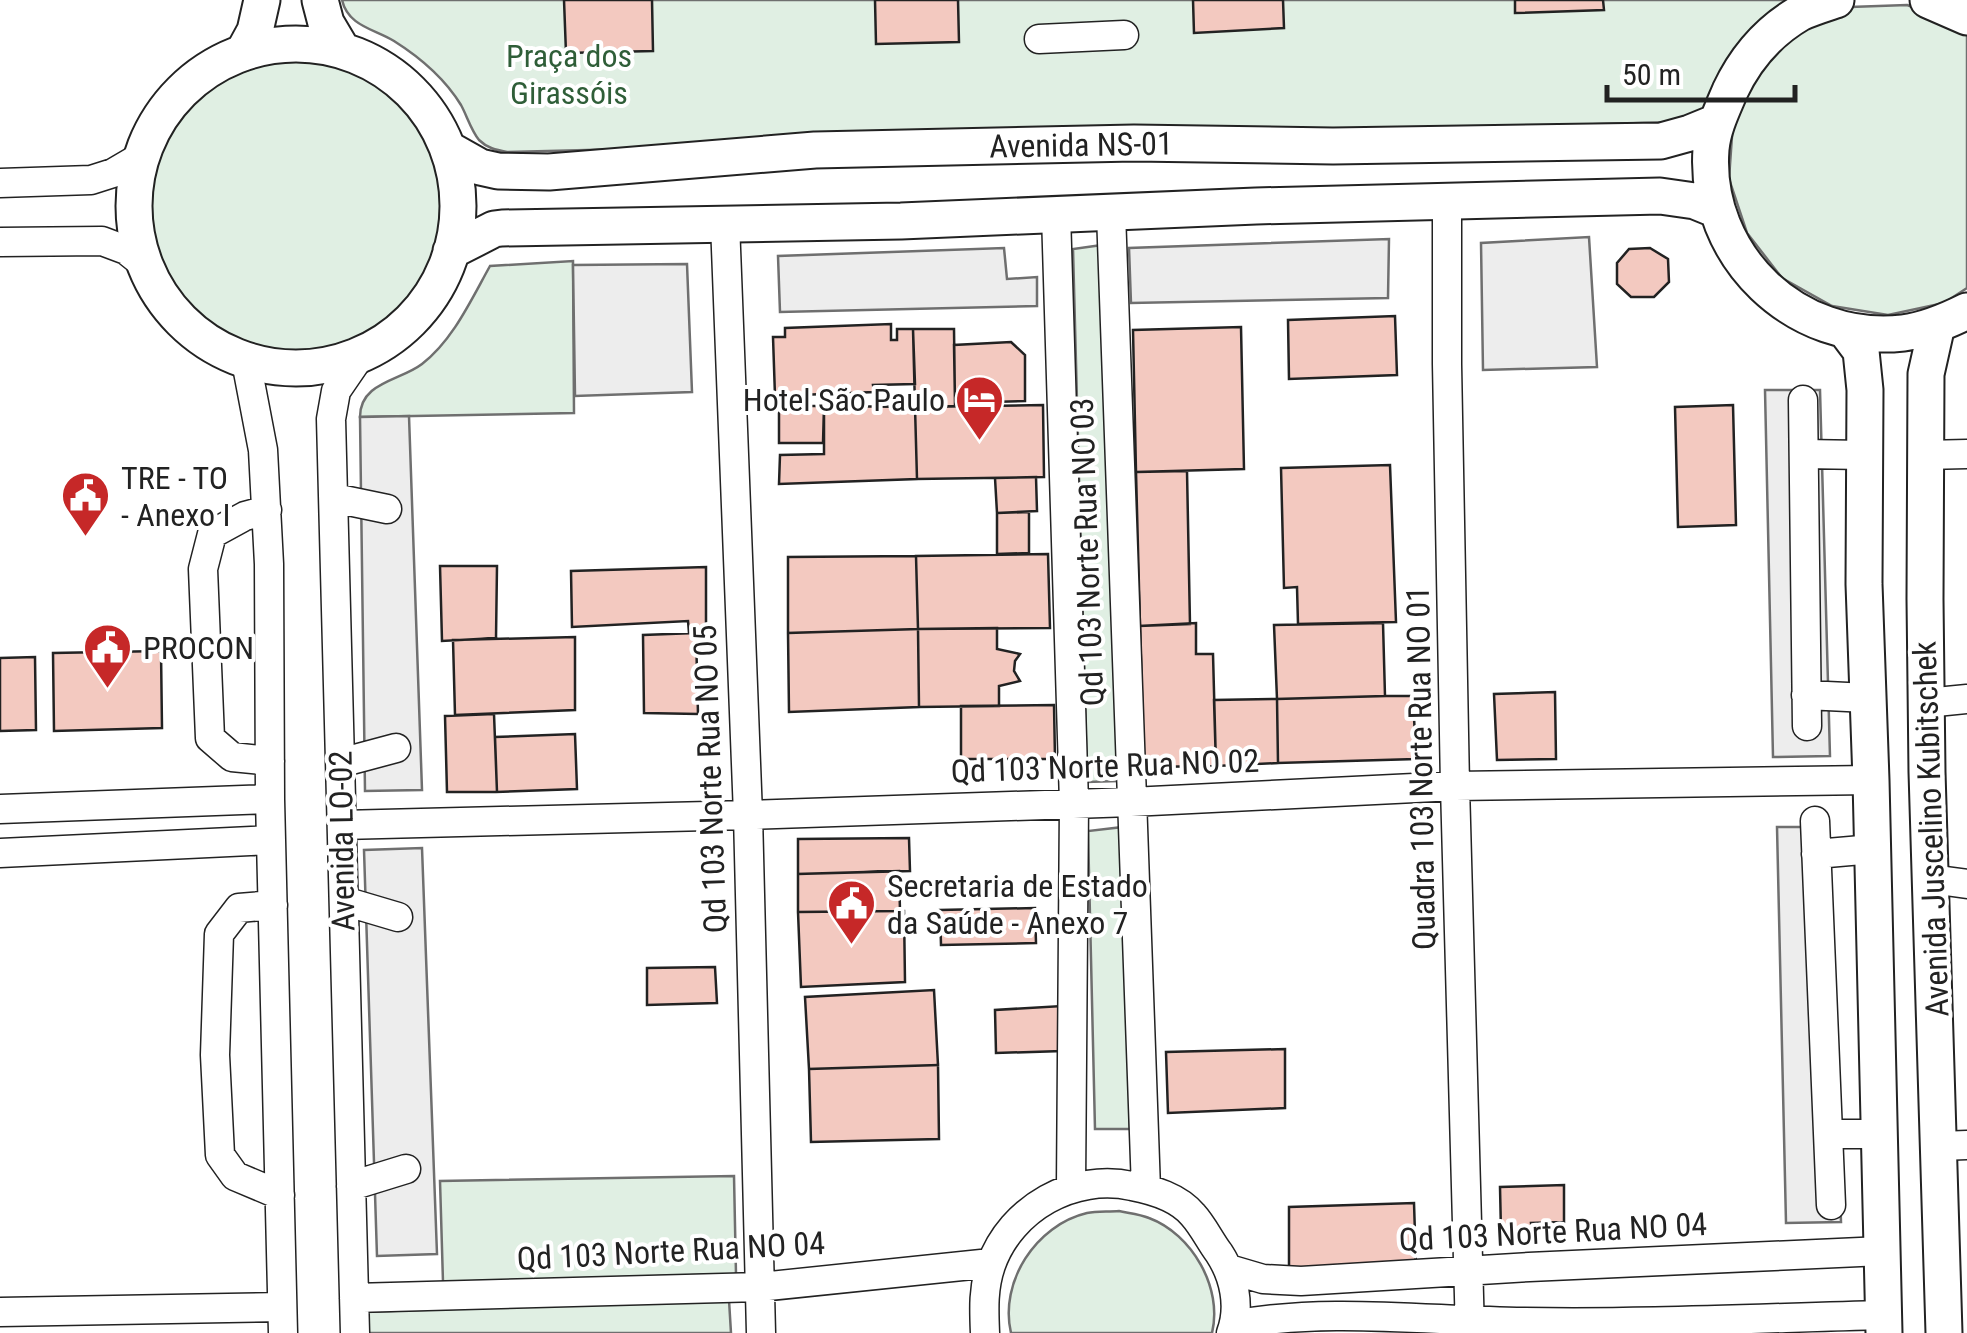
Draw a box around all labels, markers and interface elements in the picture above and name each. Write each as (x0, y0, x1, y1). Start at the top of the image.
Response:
park label: Praça dos Girassóis (506, 37, 632, 112)
scale bar (1607, 40, 1794, 102)
text: 50 m (1622, 57, 1681, 92)
street label: Avenida NS-01 (989, 124, 1173, 166)
hotel icon: Hotel São Paulo (954, 374, 1006, 442)
place label: Hotel São Paulo (743, 381, 945, 419)
street label: Qd 103 Norte Rua NO 03 (1063, 397, 1111, 707)
place label: TRE - TO - Anexo I (121, 459, 230, 534)
public building icon: TRE - TO - Anexo I (60, 470, 112, 538)
street label: Quadra 103 Norte Rua NO 01 (1399, 586, 1443, 950)
public building icon: PROCON (82, 622, 134, 690)
street label: Qd 103 Norte Rua NO 05 (686, 624, 734, 934)
place label: PROCON (143, 629, 254, 667)
street label: Avenida Juscelino Kubitschek (1905, 640, 1957, 1017)
street label: Qd 103 Norte Rua NO 02 (950, 742, 1260, 790)
street label: Avenida LO-02 (321, 750, 363, 932)
place label: Secretaria de Estado da Saúde - Anexo 7 (887, 867, 1148, 942)
public building icon: Secretaria de Estado da Saúde - Anexo 7 (826, 878, 878, 946)
street label: Qd 103 Norte Rua NO 04 (1398, 1205, 1708, 1259)
street label: Qd 103 Norte Rua NO 04 (516, 1224, 826, 1278)

